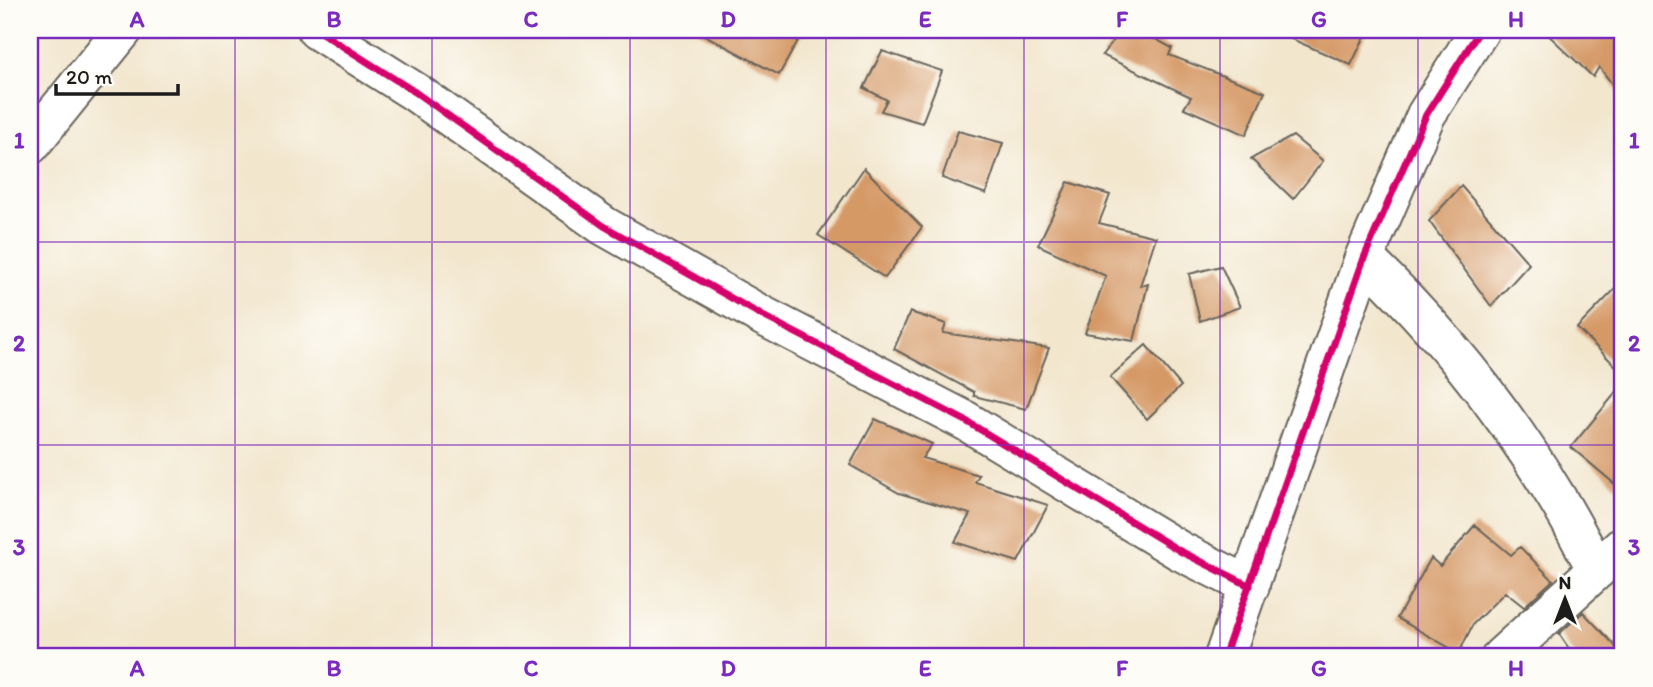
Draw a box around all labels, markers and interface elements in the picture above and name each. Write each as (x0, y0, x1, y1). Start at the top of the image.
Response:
text: A (129, 5, 145, 33)
text: B (327, 5, 342, 33)
text: C (524, 5, 539, 33)
text: D (720, 5, 736, 33)
text: E (919, 5, 932, 33)
text: F (1116, 5, 1129, 33)
text: G (1311, 5, 1327, 33)
text: H (1508, 5, 1524, 33)
scale bar (56, 52, 178, 96)
text: 20 m (66, 64, 113, 89)
text: 1 (14, 126, 25, 154)
text: 1 (1629, 126, 1640, 154)
text: 2 (13, 329, 26, 357)
text: 2 (1628, 329, 1641, 357)
text: 3 (13, 533, 26, 561)
text: 3 (1628, 533, 1641, 561)
north arrow (1530, 564, 1600, 634)
text: N (1559, 571, 1571, 594)
text: A (129, 654, 145, 682)
text: B (327, 654, 342, 682)
text: C (524, 654, 539, 682)
text: D (720, 654, 736, 682)
text: E (919, 654, 932, 682)
text: F (1116, 654, 1129, 682)
text: G (1311, 654, 1327, 682)
text: H (1508, 654, 1524, 682)

